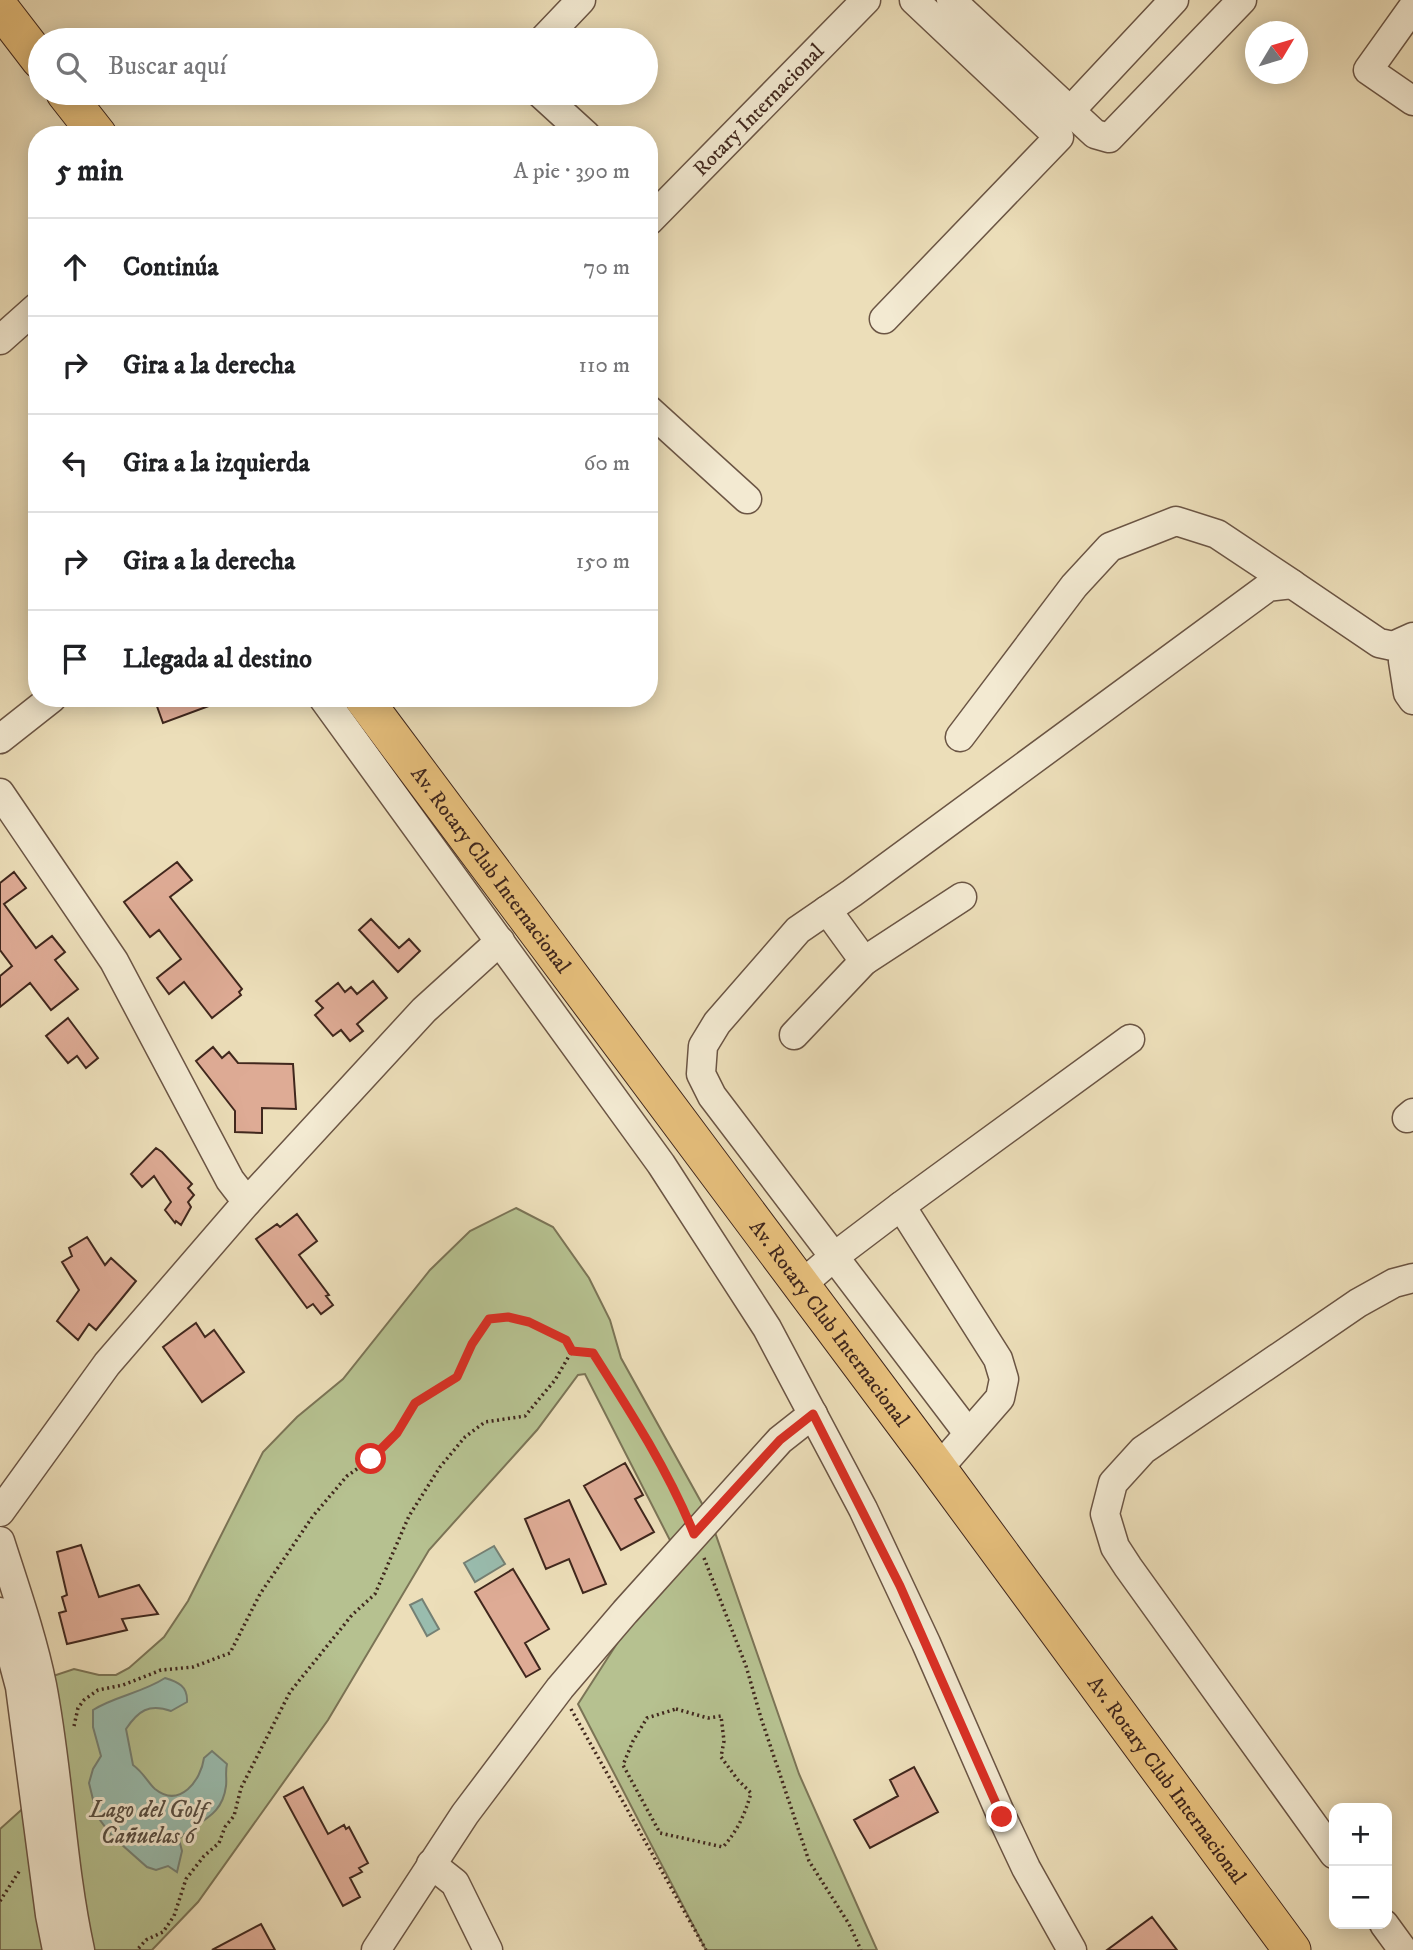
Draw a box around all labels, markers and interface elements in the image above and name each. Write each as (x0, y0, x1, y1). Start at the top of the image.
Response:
north arrow (1245, 21, 1308, 84)
search box (28, 28, 658, 105)
street label: Rotary Internacional (688, 38, 830, 182)
icon: search (52, 48, 90, 86)
text: Buscar aquí (108, 50, 226, 83)
text: 5 min (56, 153, 123, 190)
text: A pie · 390 m (513, 157, 630, 186)
icon: ahead (56, 248, 94, 286)
text: Continúa (123, 251, 218, 284)
text: 70 m (583, 253, 630, 282)
icon: right (56, 346, 94, 384)
text: Gira a la derecha (123, 349, 295, 382)
text: 110 m (579, 351, 630, 380)
icon: left (56, 444, 94, 482)
text: Gira a la izquierda (123, 447, 310, 480)
text: 60 m (583, 449, 630, 478)
icon: right (56, 542, 94, 580)
text: Gira a la derecha (123, 545, 295, 578)
text: 150 m (576, 547, 630, 576)
icon: arrive (56, 640, 94, 678)
text: Llegada al destino (123, 643, 312, 676)
street label: Av. Rotary Club Internacional (405, 762, 576, 979)
street label: Av. Rotary Club Internacional (743, 1215, 915, 1433)
route start (355, 1443, 386, 1474)
street label: Av. Rotary Club Internacional (1081, 1672, 1252, 1890)
water label: Lago del Golf Cañuelas 6 (88, 1796, 212, 1851)
route end (986, 1801, 1017, 1832)
map controls (1329, 1803, 1392, 1929)
button: + (1329, 1803, 1392, 1866)
button: − (1329, 1866, 1392, 1929)

